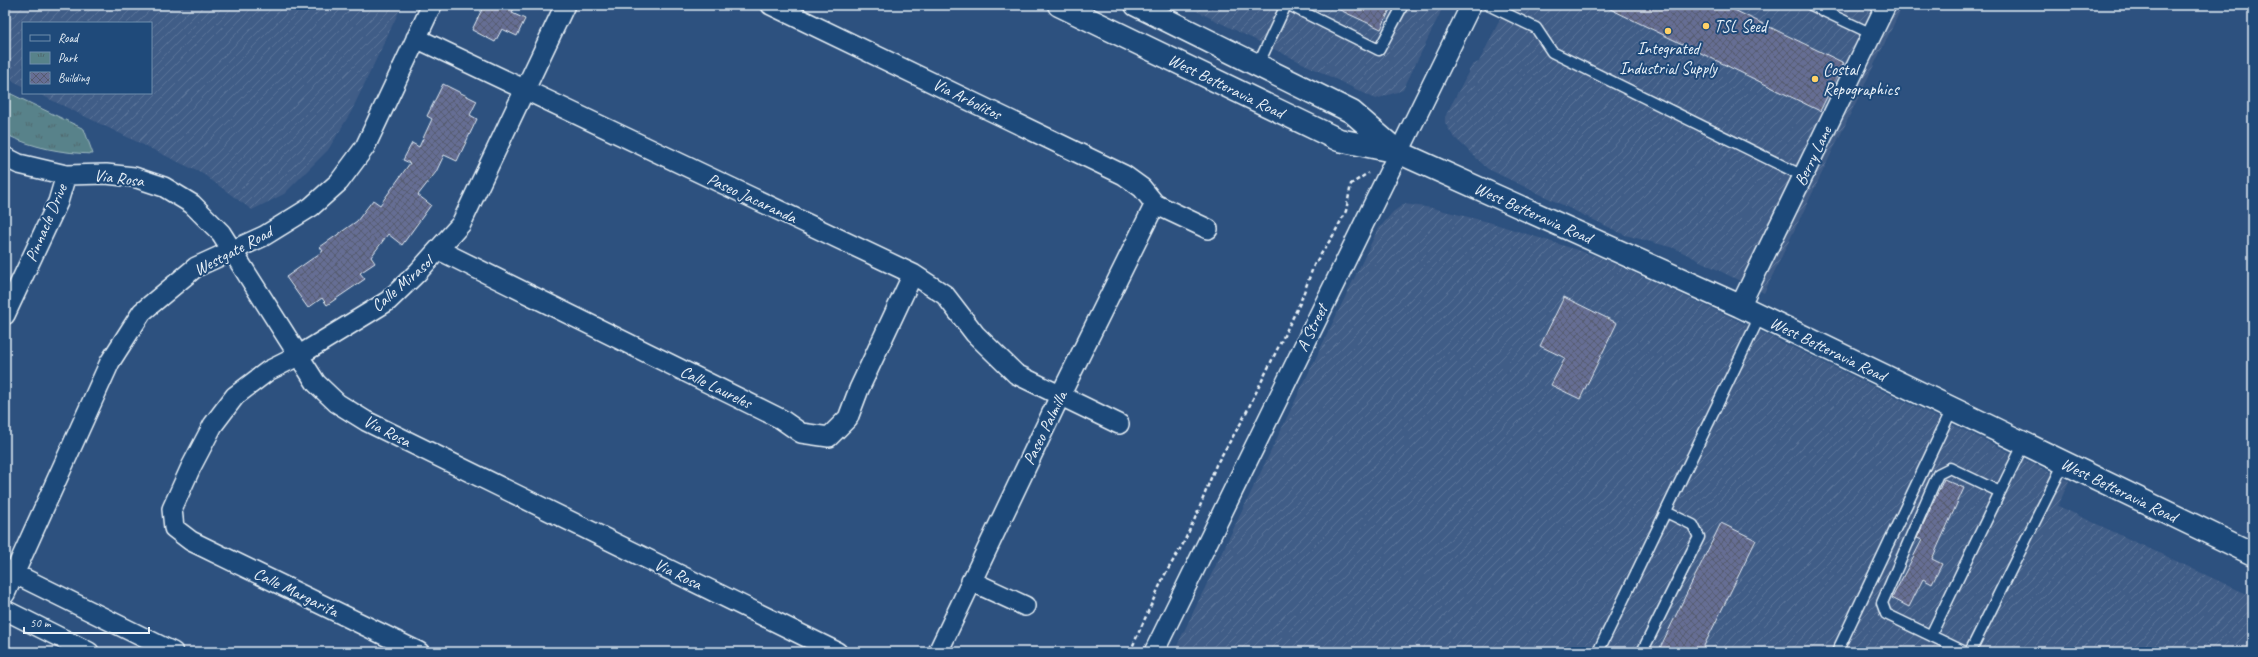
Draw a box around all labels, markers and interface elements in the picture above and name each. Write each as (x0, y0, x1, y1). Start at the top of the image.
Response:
place label: TSL Seed (1714, 16, 1769, 37)
marker: TSL Seed (1701, 21, 1711, 31)
legend (22, 22, 152, 94)
marker: Integrated Industrial Supply (1663, 26, 1673, 36)
text: Road (58, 30, 80, 46)
place label: Integrated Industrial Supply (1619, 38, 1718, 79)
street label: West Betteravia Road (1165, 49, 1289, 124)
text: Park (58, 50, 79, 66)
place label: Costal Repographics (1823, 59, 1901, 100)
text: Building (58, 70, 90, 86)
street label: Via Arbolitos (929, 73, 1006, 125)
marker: Costal Repographics (1810, 74, 1820, 84)
street label: Berry Lane (1790, 121, 1837, 189)
street label: Via Rosa (93, 165, 147, 192)
street label: Paseo Jacaranda (704, 168, 802, 229)
street label: West Betteravia Road (1471, 178, 1597, 249)
street label: Pinnacle Drive (20, 180, 72, 265)
street label: Westgate Road (190, 220, 279, 280)
street label: Calle Mirasol (367, 250, 439, 316)
street label: A Street (1292, 299, 1333, 355)
street label: West Betteravia Road (1767, 312, 1891, 387)
street label: Calle Laureles (677, 361, 756, 414)
street label: Paseo Palmilla (1018, 386, 1073, 468)
street label: Via Rosa (360, 410, 415, 452)
street label: West Betteravia Road (2058, 453, 2182, 528)
street label: Via Rosa (651, 554, 707, 595)
street label: Calle Margarita (250, 563, 344, 622)
scale bar (24, 609, 149, 635)
text: 50 m (30, 615, 52, 631)

